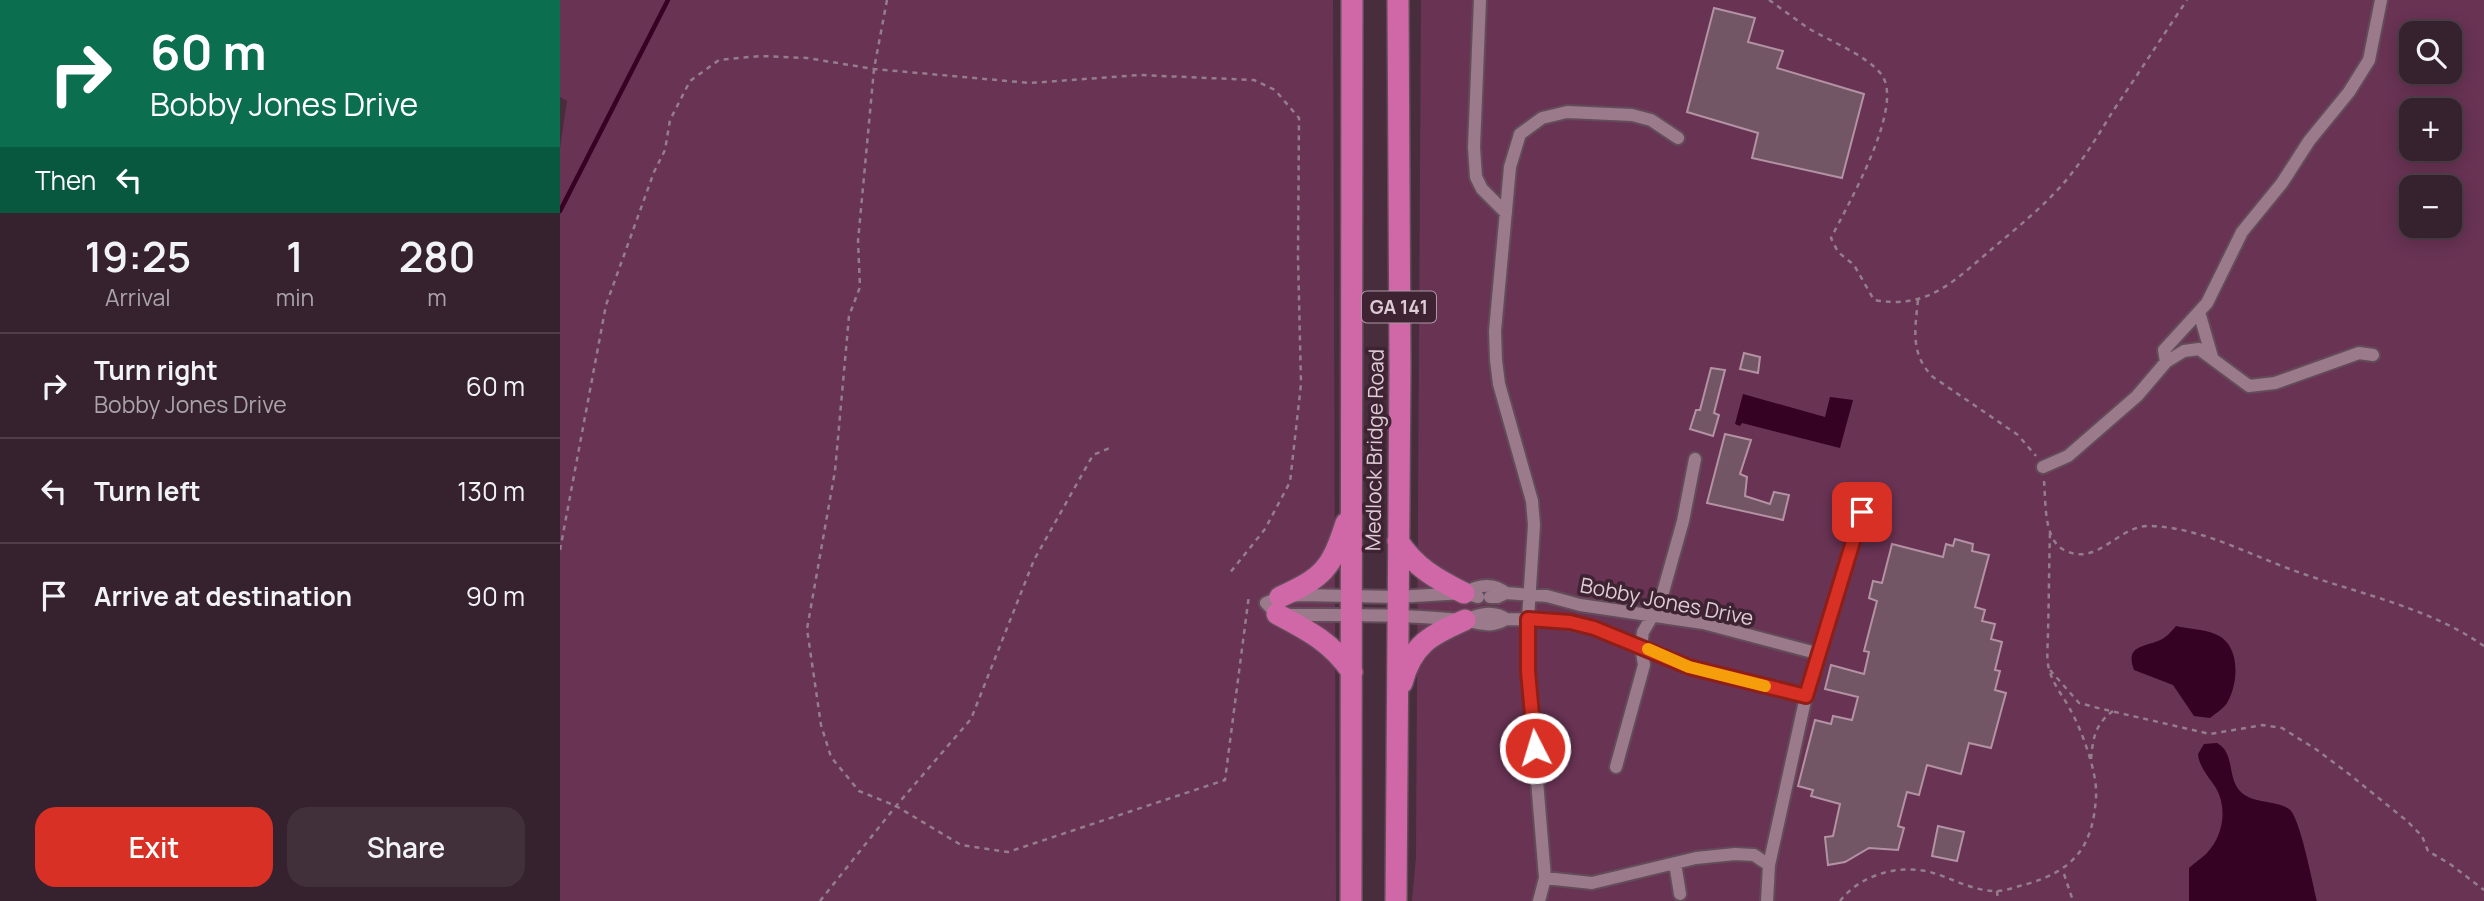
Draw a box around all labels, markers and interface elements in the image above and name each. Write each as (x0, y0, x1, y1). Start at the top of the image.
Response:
text: 60 m (150, 18, 267, 85)
map controls (2399, 21, 2462, 238)
button: search (2399, 21, 2462, 84)
icon: right (35, 28, 126, 119)
text: Bobby Jones Drive (150, 82, 418, 126)
button: + (2399, 98, 2462, 161)
icon: left (110, 161, 148, 199)
text: Then (35, 162, 96, 198)
button: − (2399, 175, 2462, 238)
text: 19:25 (84, 227, 191, 285)
text: 1 (286, 227, 304, 285)
text: 280 (399, 227, 476, 285)
text: Arrival (105, 281, 171, 313)
text: min (276, 281, 314, 313)
text: m (427, 281, 447, 313)
road number: GA 141 (1362, 292, 1436, 322)
street label: Medlock Bridge Road (1358, 349, 1390, 551)
text: Turn right (94, 352, 218, 388)
icon: right (35, 367, 73, 405)
text: 60 m (466, 368, 525, 404)
text: Bobby Jones Drive (94, 388, 287, 420)
icon: left (35, 472, 73, 510)
text: Turn left (94, 473, 201, 509)
text: 130 m (457, 473, 525, 509)
pin (1832, 482, 1892, 542)
icon: arrive (1843, 493, 1881, 531)
street label: Bobby Jones Drive (1578, 570, 1756, 632)
icon: arrive (35, 577, 73, 615)
text: Arrive at destination (94, 578, 352, 614)
text: 90 m (466, 578, 525, 614)
position arrow (1498, 711, 1572, 785)
button: Exit (35, 807, 273, 887)
button: Share (287, 807, 525, 887)

